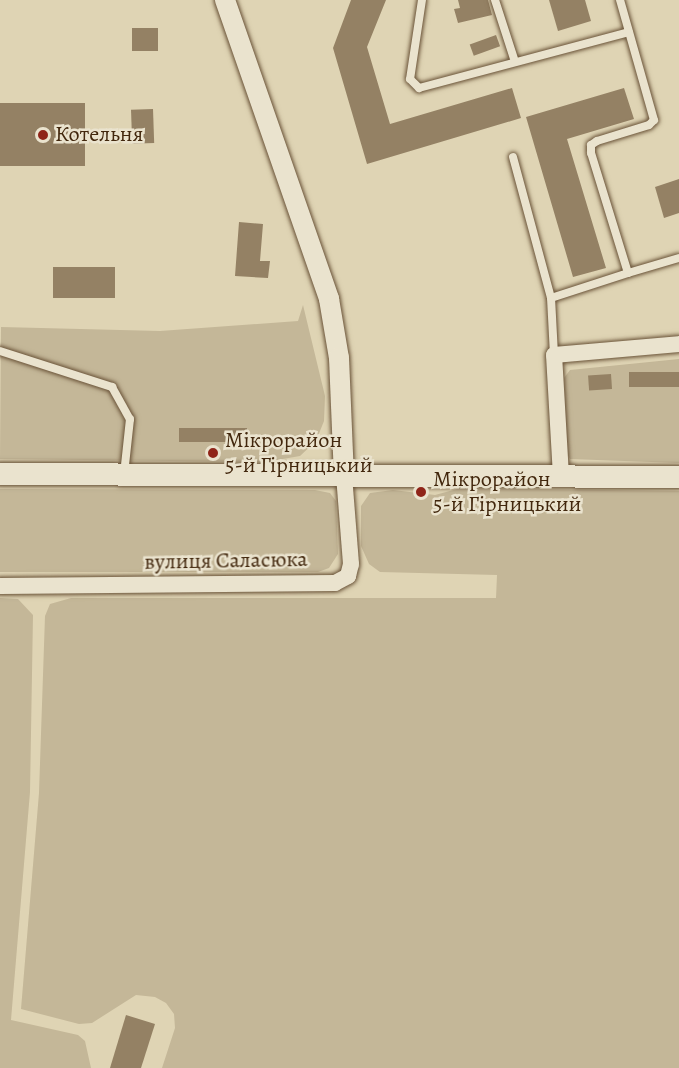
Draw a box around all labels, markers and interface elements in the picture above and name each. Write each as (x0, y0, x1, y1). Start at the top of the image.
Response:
place label: Котельня (55, 122, 143, 148)
marker: Котельня (36, 128, 50, 142)
place label: Мікрорайон 5-й Гірницький (225, 427, 373, 478)
marker: Мікрорайон 5-й Гірницький (206, 446, 220, 460)
place label: Мiкрорайон 5-й Гiрницький (433, 466, 581, 518)
marker: Мiкрорайон 5-й Гiрницький (414, 485, 428, 499)
street label: вулиця Саласюка (144, 546, 308, 576)

